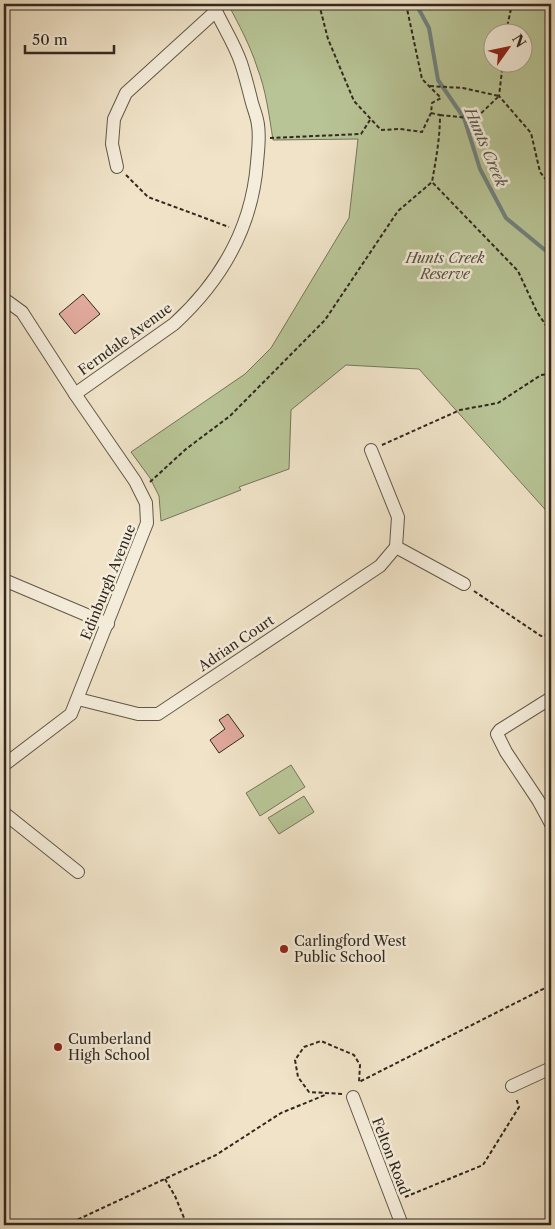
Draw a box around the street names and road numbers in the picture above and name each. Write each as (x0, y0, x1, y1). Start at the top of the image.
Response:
street label: Ferndale Avenue (74, 299, 176, 379)
street label: Edinburgh Avenue (77, 521, 139, 642)
street label: Adrian Court (194, 611, 277, 676)
street label: Felton Road (368, 1115, 414, 1198)

